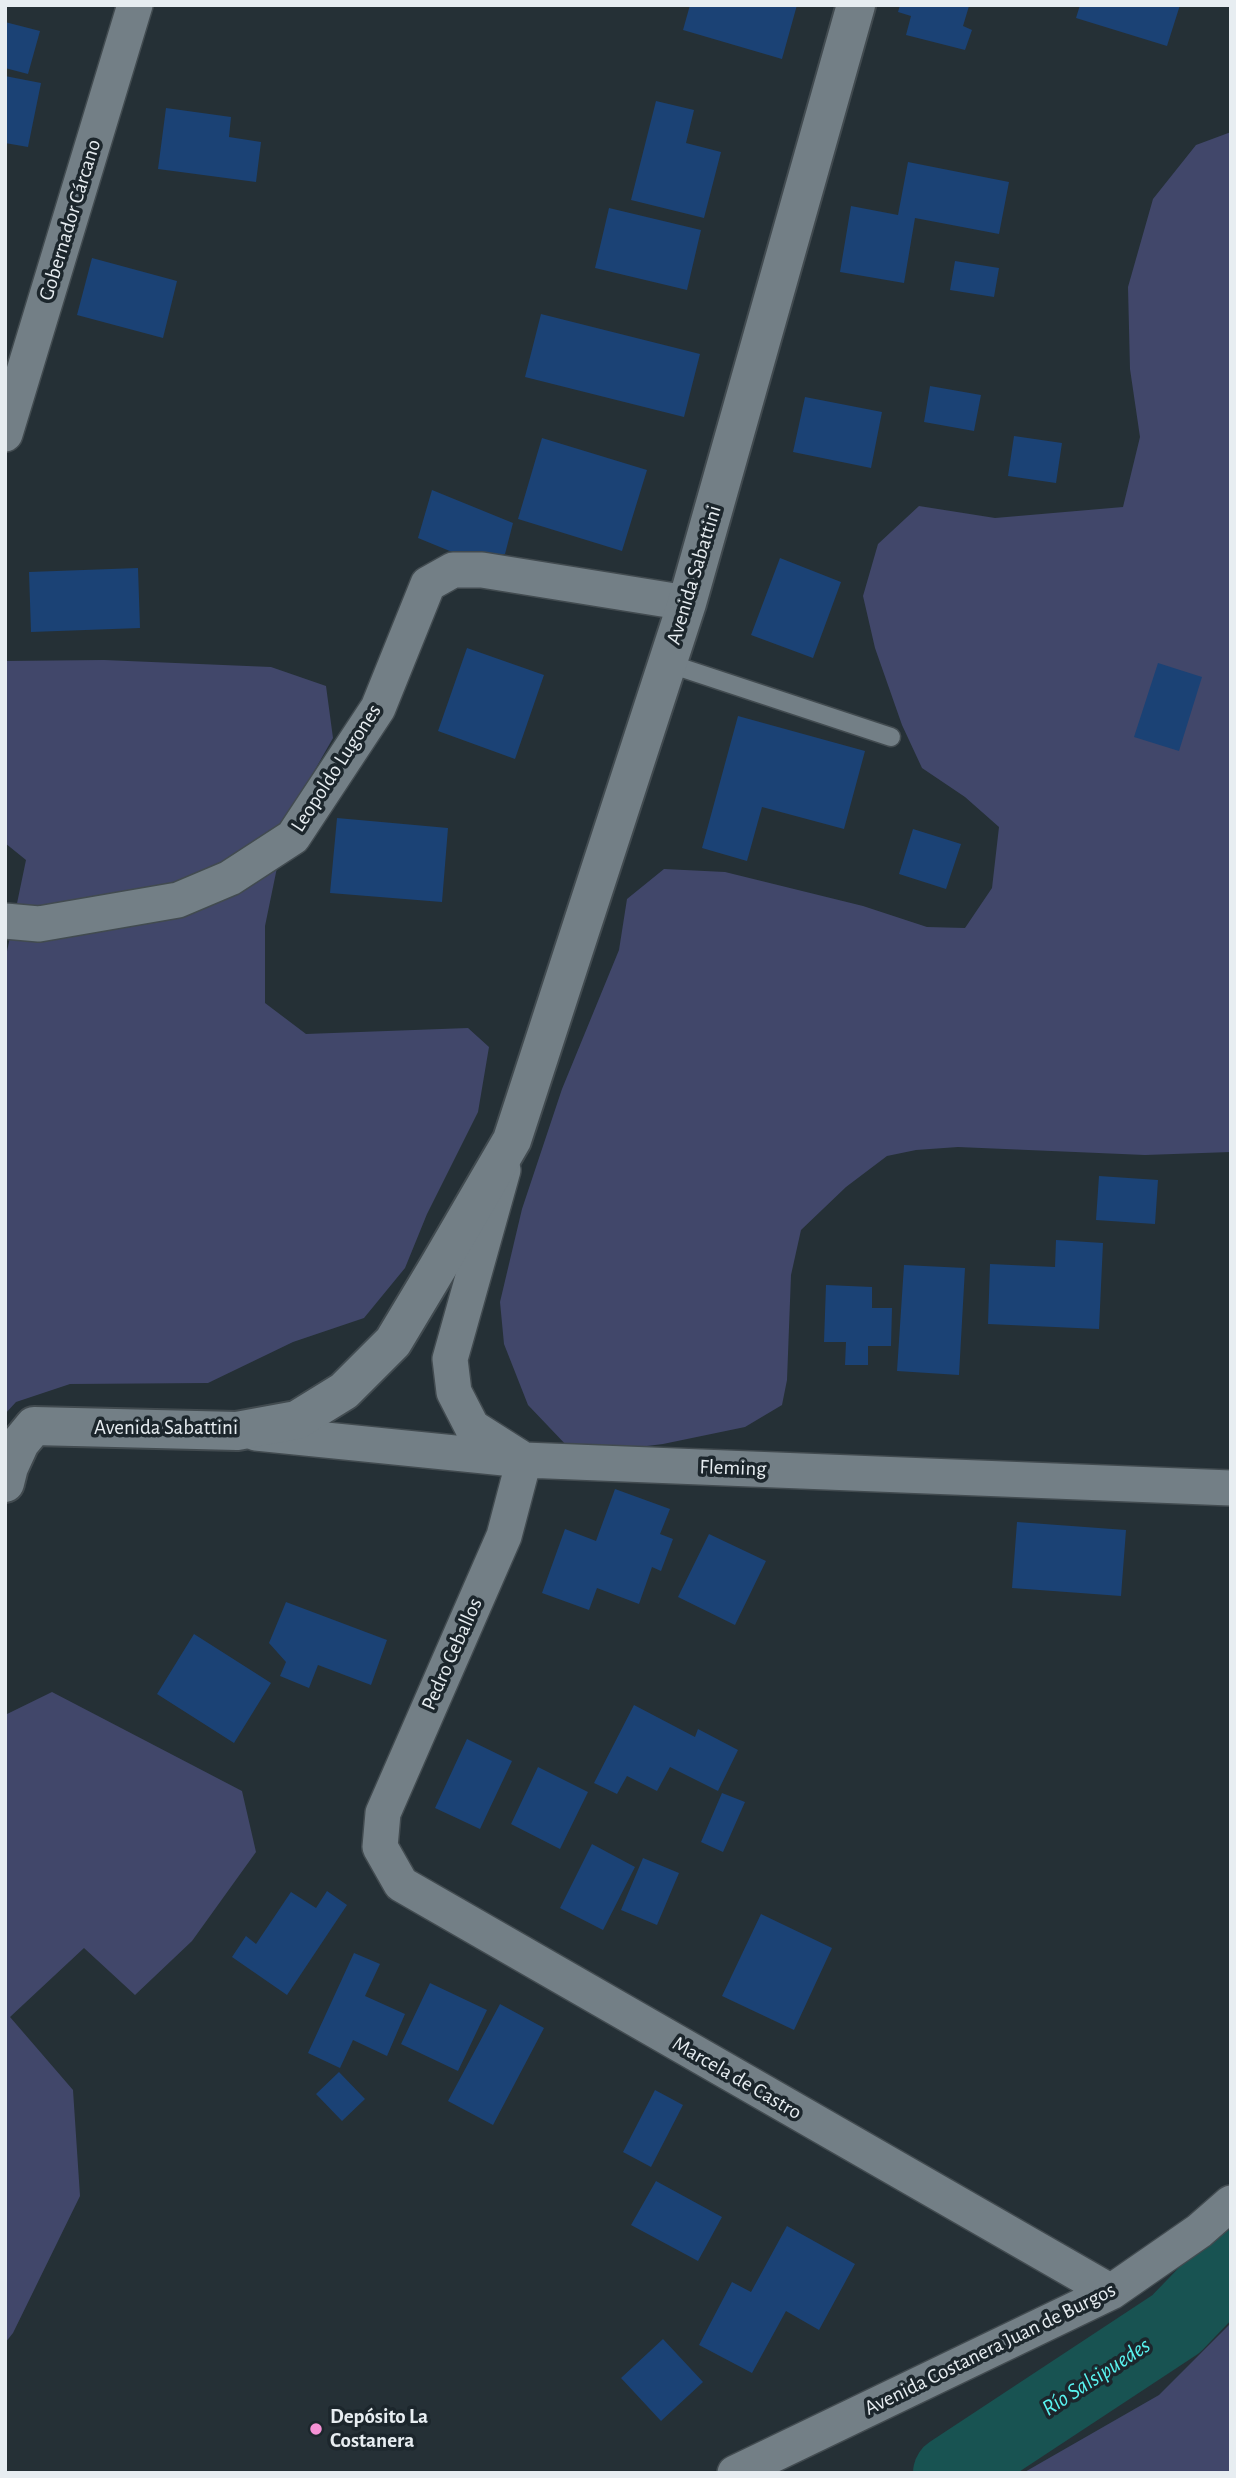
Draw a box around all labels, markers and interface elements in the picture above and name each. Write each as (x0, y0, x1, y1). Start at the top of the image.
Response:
street label: Gobernador Cárcano (34, 136, 106, 304)
street label: Avenida Sabattini (661, 502, 727, 648)
street label: Leopoldo Lugones (285, 699, 387, 837)
street label: Avenida Sabattini (94, 1415, 238, 1441)
street label: Fleming (699, 1454, 767, 1482)
street label: Pedro Ceballos (416, 1594, 488, 1714)
street label: Marcela de Castro (668, 2031, 806, 2125)
street label: Avenida Costanera Juan de Burgos (860, 2277, 1120, 2421)
water label: Río Salsipuedes (1037, 2332, 1155, 2422)
place label: Depósito La Costanera (330, 2404, 428, 2454)
marker: Depósito La Costanera (308, 2421, 324, 2437)

